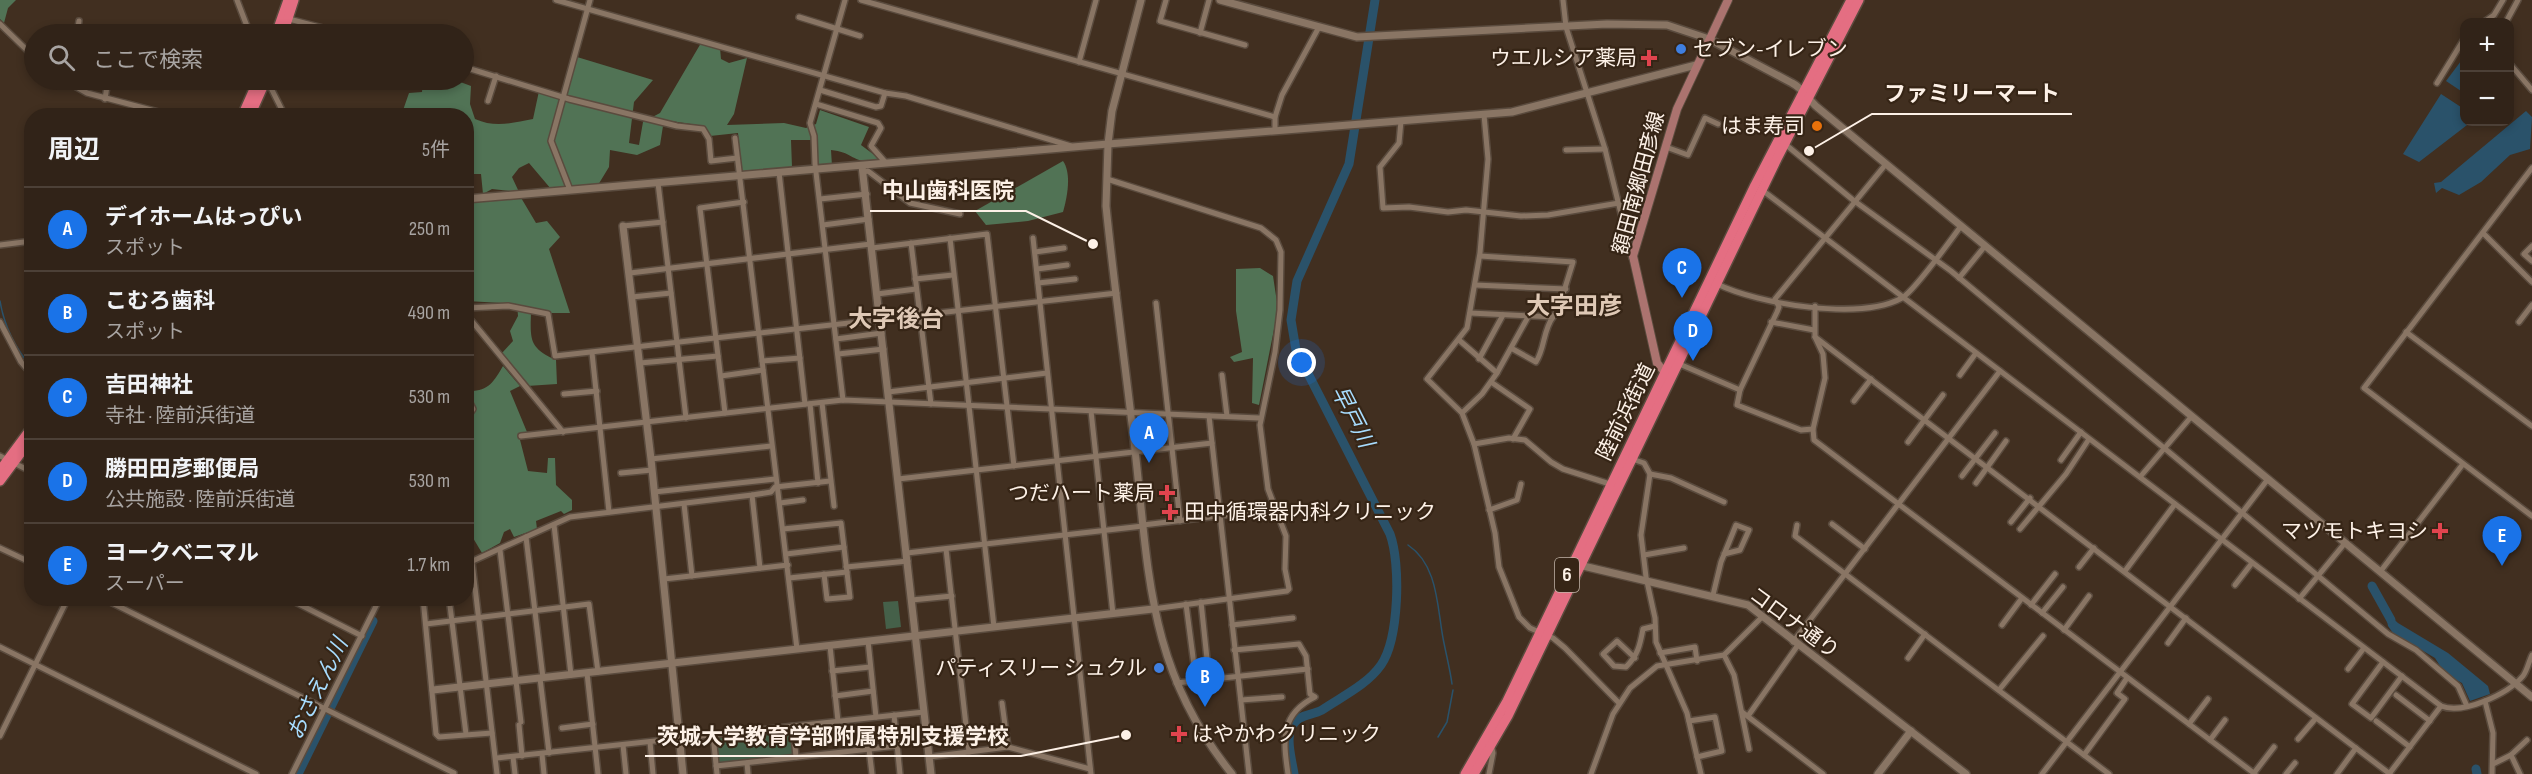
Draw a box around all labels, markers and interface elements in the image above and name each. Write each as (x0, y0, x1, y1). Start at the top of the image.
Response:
map controls (2460, 18, 2514, 126)
button: + (2460, 18, 2514, 72)
search box (24, 24, 474, 90)
place label: セブン-イレブン (1693, 37, 1848, 62)
icon: search (45, 41, 78, 74)
marker: セブン-イレブン (1674, 42, 1688, 56)
place label: ウエルシア薬局 (1490, 46, 1637, 71)
text: ここで検索 (93, 47, 203, 74)
marker: ウエルシア薬局 (1642, 51, 1656, 65)
button: − (2460, 72, 2514, 126)
callout: ファミリーマート (1872, 74, 2072, 114)
text: ファミリーマート (1884, 81, 2060, 108)
street label: 額田南郷田彦線 (1608, 109, 1670, 257)
place label: はま寿司 (1721, 114, 1805, 139)
marker: はま寿司 (1810, 119, 1824, 133)
text: 周辺 (48, 135, 100, 166)
text: 5件 (422, 138, 450, 162)
callout: 中山歯科医院 (870, 171, 1026, 211)
text: 中山歯科医院 (882, 178, 1014, 205)
text: デイホームはっぴい (105, 204, 302, 231)
text: A (63, 217, 72, 241)
text: 250 m (409, 217, 450, 241)
text: スポット (105, 236, 185, 260)
pin: C (1662, 248, 1702, 298)
text: こむろ歯科 (105, 288, 215, 315)
district label: 大字田彦 (1526, 292, 1622, 321)
text: B (63, 301, 72, 325)
text: 490 m (408, 301, 450, 325)
district label: 大字後台 (848, 305, 944, 334)
pin: D (1674, 312, 1712, 361)
text: スポット (105, 320, 185, 344)
your location (1287, 348, 1316, 377)
street label: 陸前浜街道 (1592, 359, 1660, 465)
text: 吉田神社 (105, 372, 193, 399)
water label: 早戸川 (1325, 381, 1380, 454)
text: C (62, 385, 73, 409)
text: 530 m (409, 385, 450, 409)
text: 寺社 · 陸前浜街道 (105, 404, 255, 428)
pin: A (1130, 414, 1168, 463)
text: 勝田田彦郵便局 (105, 456, 259, 483)
text: D (62, 469, 73, 493)
text: 530 m (409, 469, 450, 493)
place label: つだハート薬局 (1008, 481, 1155, 506)
marker: つだハート薬局 (1160, 486, 1174, 500)
text: 公共施設 · 陸前浜街道 (105, 488, 295, 512)
place label: 田中循環器内科クリニック (1184, 500, 1436, 525)
marker: 田中循環器内科クリニック (1161, 503, 1179, 521)
pin: E (2482, 516, 2522, 566)
place label: マツモトキヨシ (2281, 519, 2428, 544)
marker: マツモトキヨシ (2433, 524, 2447, 538)
text: ヨークベニマル (105, 540, 259, 567)
text: E (63, 553, 72, 577)
text: 1.7 km (408, 553, 450, 577)
road number: 6 (1555, 558, 1579, 592)
text: スーパー (105, 572, 185, 596)
street label: コロナ通り (1744, 582, 1844, 664)
water label: おさえん川 (282, 632, 355, 744)
place label: パティスリー シュクル (936, 656, 1147, 681)
pin: B (1186, 658, 1224, 707)
marker: パティスリー シュクル (1152, 661, 1166, 675)
callout: 茨城大学教育学部附属特別支援学校 (645, 716, 1021, 756)
place label: はやかわクリニック (1192, 722, 1381, 747)
text: 茨城大学教育学部附属特別支援学校 (657, 724, 1009, 751)
marker: はやかわクリニック (1170, 725, 1188, 743)

